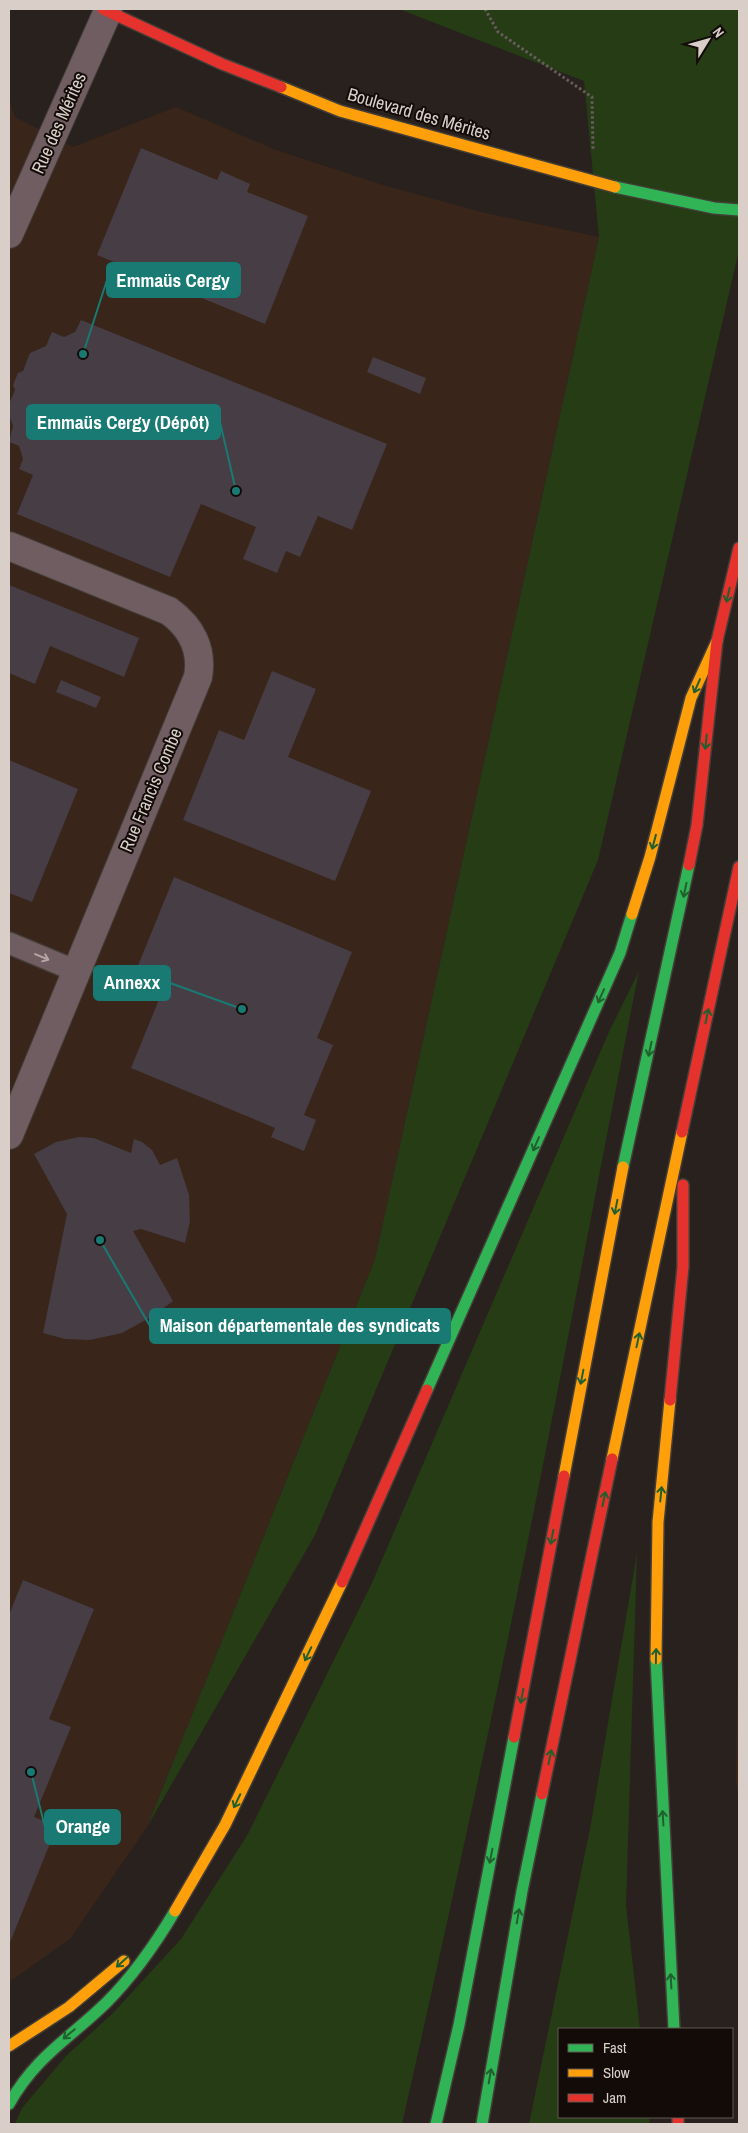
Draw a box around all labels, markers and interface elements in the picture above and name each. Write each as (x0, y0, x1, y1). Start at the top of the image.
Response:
north arrow (683, 15, 733, 65)
text: N (709, 23, 728, 41)
street label: Rue des Mérites (25, 68, 92, 177)
street label: Boulevard des Mérites (345, 81, 494, 146)
callout: Emmaüs Cergy (107, 263, 240, 297)
text: Emmaüs Cergy (116, 267, 230, 293)
callout: Emmaüs Cergy (Dépôt) (27, 405, 220, 439)
text: Emmaüs Cergy (Dépôt) (37, 409, 209, 435)
one-way arrow (723, 586, 732, 602)
one-way arrow (692, 678, 702, 693)
street label: Rue Francis Combe (113, 724, 188, 855)
one-way arrow (701, 734, 711, 750)
one-way arrow (648, 834, 658, 850)
one-way arrow (680, 881, 689, 897)
one-way arrow (35, 953, 50, 962)
callout: Annexx (94, 966, 170, 1000)
text: Annexx (104, 969, 160, 995)
one-way arrow (596, 988, 606, 1003)
one-way arrow (703, 1009, 712, 1025)
one-way arrow (645, 1040, 654, 1056)
one-way arrow (530, 1136, 540, 1151)
one-way arrow (611, 1199, 620, 1215)
callout: Maison départementale des syndicats (150, 1309, 450, 1343)
text: Maison départementale des syndicats (160, 1312, 440, 1338)
one-way arrow (634, 1333, 643, 1349)
one-way arrow (577, 1369, 587, 1385)
one-way arrow (656, 1486, 666, 1502)
one-way arrow (600, 1492, 609, 1508)
one-way arrow (547, 1528, 556, 1544)
one-way arrow (302, 1647, 312, 1662)
one-way arrow (651, 1648, 661, 1664)
one-way arrow (516, 1688, 526, 1704)
one-way arrow (546, 1749, 555, 1765)
one-way arrow (232, 1793, 241, 1808)
callout: Orange (45, 1810, 120, 1844)
one-way arrow (658, 1811, 667, 1827)
text: Orange (56, 1813, 111, 1839)
one-way arrow (486, 1848, 496, 1864)
one-way arrow (513, 1909, 523, 1925)
one-way arrow (115, 1956, 128, 1968)
one-way arrow (666, 1973, 676, 1989)
legend (558, 2028, 733, 2118)
one-way arrow (63, 2029, 76, 2040)
text: Fast (603, 2037, 627, 2058)
text: Slow (603, 2062, 630, 2083)
one-way arrow (486, 2069, 496, 2085)
text: Jam (603, 2087, 626, 2108)

